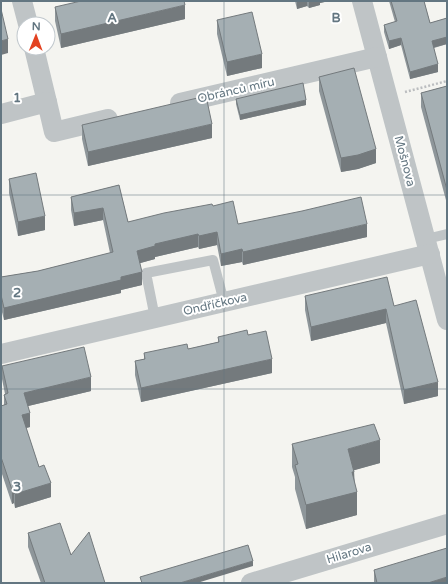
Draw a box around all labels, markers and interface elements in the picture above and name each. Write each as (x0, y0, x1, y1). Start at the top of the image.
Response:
text: A (107, 10, 117, 26)
text: B (331, 10, 341, 26)
north arrow (16, 16, 56, 56)
text: N (32, 20, 41, 33)
street label: Obránců míru (196, 74, 276, 106)
text: 1 (13, 90, 21, 106)
street label: Mošnova (392, 134, 418, 188)
text: 2 (13, 285, 21, 301)
street label: Ondříčkova (182, 290, 248, 318)
text: 3 (13, 479, 21, 495)
street label: Hilarova (325, 540, 373, 566)

